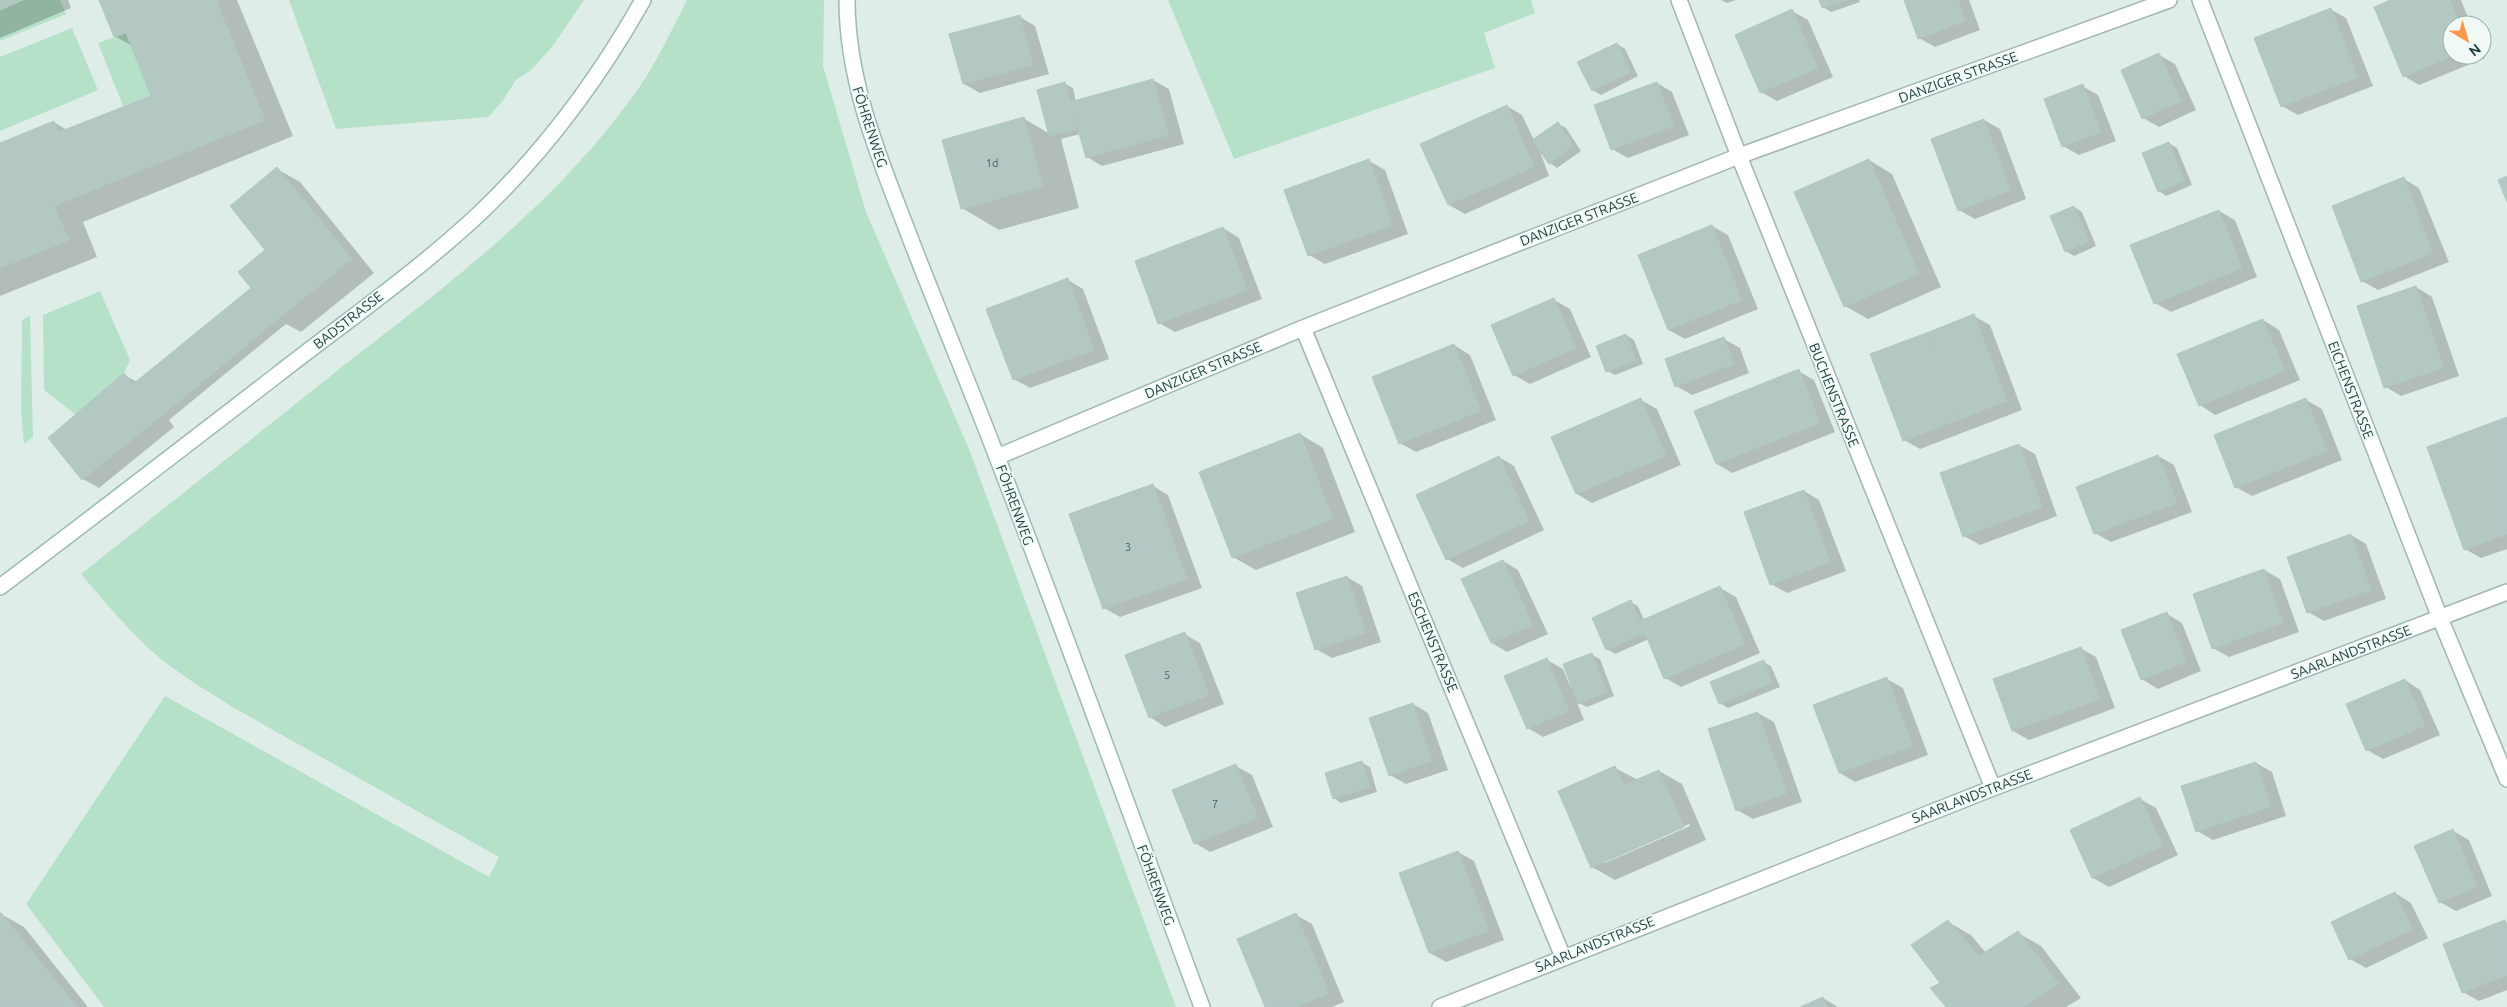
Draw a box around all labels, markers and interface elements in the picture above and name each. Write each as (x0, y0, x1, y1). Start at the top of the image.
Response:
north arrow (2442, 15, 2492, 65)
text: N (2466, 41, 2484, 60)
street label: DANZIGER STRASSE (1896, 48, 2020, 106)
street label: FÖHRENWEG (849, 84, 892, 170)
house number: 1d (986, 157, 998, 169)
street label: DANZIGER STRASSE (1518, 189, 1641, 249)
street label: BADSTRASSE (310, 288, 386, 352)
street label: DANZIGER STRASSE (1142, 338, 1264, 402)
street label: EICHENSTRASSE (2325, 339, 2377, 441)
street label: BUCHENSTRASSE (1806, 341, 1862, 449)
street label: FÖHRENWEG (993, 462, 1038, 547)
house number: 3 (1125, 541, 1131, 553)
street label: ESCHENSTRASSE (1405, 589, 1461, 695)
street label: SAARLANDSTRASSE (2289, 622, 2413, 682)
house number: 5 (1164, 669, 1170, 681)
street label: SAARLANDSTRASSE (1910, 766, 2034, 826)
house number: 7 (1212, 798, 1218, 810)
street label: FÖHRENWEG (1134, 842, 1179, 927)
street label: SAARLANDSTRASSE (1533, 913, 1657, 975)

